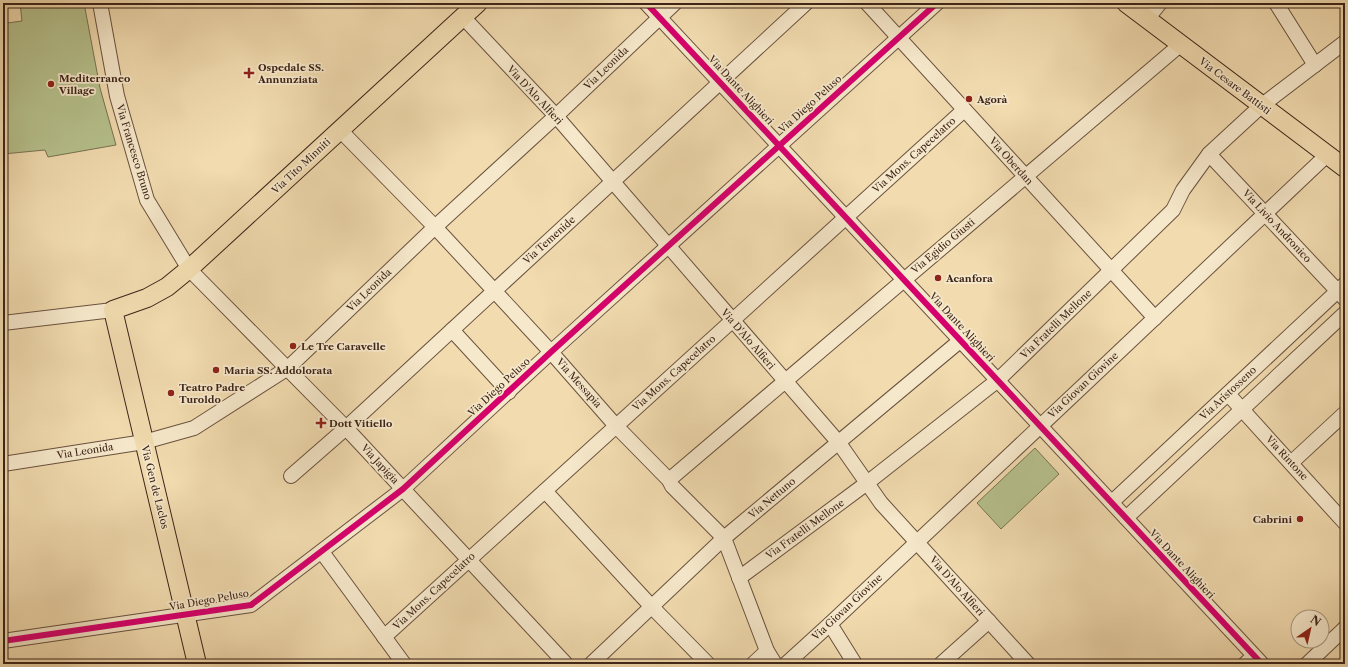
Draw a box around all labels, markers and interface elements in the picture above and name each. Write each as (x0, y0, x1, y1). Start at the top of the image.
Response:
street label: Via Leonida (580, 43, 632, 93)
street label: Via Dante Alighieri (705, 52, 776, 127)
street label: Via Cesare Battisti (1196, 54, 1274, 117)
place label: Ospedale SS. Annunziata (257, 61, 324, 86)
street label: Via D'Alo Alfieri (504, 62, 566, 127)
marker: Ospedale SS. Annunziata (243, 67, 255, 79)
place label: Mediterraneo Village (58, 72, 130, 97)
street label: Via Diego Peluso (775, 72, 844, 136)
marker: Mediterraneo Village (46, 79, 56, 89)
place label: Agorà (976, 93, 1008, 106)
marker: Agorà (964, 94, 974, 104)
street label: Via Francesco Bruno (113, 102, 155, 201)
street label: Via Mons. Capecelatro (869, 114, 958, 196)
street label: Via Oberdan (986, 134, 1036, 188)
street label: Via Tito Minniti (268, 135, 333, 197)
street label: Via Livio Andronico (1239, 186, 1314, 265)
street label: Via Temenide (519, 213, 578, 268)
street label: Via Egidio Giusti (908, 216, 978, 277)
street label: Via Leonida (343, 265, 395, 315)
place label: Acanfora (945, 272, 993, 285)
marker: Acanfora (933, 273, 943, 283)
street label: Via Fratelli Mellone (1017, 286, 1095, 362)
street label: Via Dante Alighieri (926, 289, 997, 364)
street label: Via D'Alo Alfieri (717, 305, 778, 372)
street label: Via Mons. Capecelatro (629, 332, 718, 414)
place label: Le Tre Caravelle (301, 340, 386, 353)
marker: Le Tre Caravelle (288, 341, 298, 351)
street label: Via Giovan Giovine (1044, 349, 1121, 422)
street label: Via Diego Peluso (464, 355, 533, 420)
street label: Via Messapia (553, 355, 605, 411)
street label: Via Aristosseno (1196, 363, 1259, 423)
place label: Maria SS. Addolorata (224, 364, 332, 377)
marker: Maria SS. Addolorata (211, 365, 221, 375)
place label: Teatro Padre Turoldo (179, 381, 245, 406)
marker: Teatro Padre Turoldo (166, 388, 176, 398)
place label: Dott Vitiello (329, 417, 392, 430)
marker: Dott Vitiello (316, 418, 326, 428)
street label: Via Rintone (1262, 432, 1311, 483)
street label: Via Leonida (55, 440, 115, 462)
street label: Via Japigia (358, 441, 402, 487)
street label: Via Gen de Laclos (138, 443, 172, 530)
street label: Via Nettuno (745, 475, 798, 522)
street label: Via Fratelli Mellone (762, 496, 847, 563)
place label: Cabrini (1253, 513, 1292, 526)
marker: Cabrini (1295, 514, 1305, 524)
street label: Via Dante Alighieri (1146, 526, 1217, 601)
street label: Via Mons. Capecelatro (390, 550, 478, 633)
street label: Via D'Alo Alfieri (926, 553, 987, 619)
street label: Via Giovan Giovine (808, 571, 885, 644)
street label: Via Diego Peluso (167, 587, 250, 614)
north arrow (1290, 609, 1330, 649)
text: N (1308, 612, 1324, 629)

